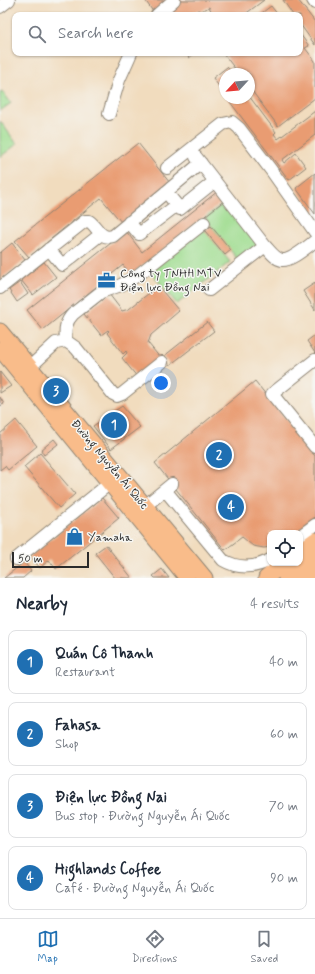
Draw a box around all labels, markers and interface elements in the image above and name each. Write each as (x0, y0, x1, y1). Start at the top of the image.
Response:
search box (12, 12, 303, 56)
icon: search (26, 23, 48, 45)
text: Search here (58, 24, 134, 44)
north arrow (219, 68, 255, 104)
place label: Công ty TNHH MTV Điện lực Đồng Nai (120, 266, 222, 297)
office icon: Công ty TNHH MTV Điện lực Đồng Nai (97, 270, 117, 290)
your location (151, 373, 171, 393)
pin: 3 (43, 376, 69, 406)
pin: 1 (101, 410, 127, 440)
street label: Đường Nguyễn Ái Quốc (66, 416, 152, 514)
pin: 2 (206, 440, 232, 470)
pin: 4 (218, 492, 244, 522)
shop icon: Yamaha (65, 527, 85, 547)
place label: Yamaha (88, 530, 133, 546)
map controls (267, 530, 303, 566)
button: locate (267, 530, 303, 566)
scale bar (12, 550, 89, 569)
text: 50 m (18, 552, 43, 566)
text: Nearby (16, 593, 68, 615)
text: 4 results (250, 596, 299, 613)
text: Quán Cô Thanh (55, 644, 153, 664)
text: 1 (27, 654, 33, 671)
text: 40 m (269, 654, 298, 671)
text: Restaurant (55, 664, 115, 681)
text: Fahasa (55, 716, 100, 736)
text: 2 (27, 726, 33, 743)
text: 60 m (270, 726, 298, 743)
text: Shop (55, 736, 79, 753)
text: Điện lực Đồng Nai (55, 788, 167, 808)
text: 3 (27, 798, 33, 815)
text: 70 m (269, 798, 298, 815)
text: Bus stop · Đường Nguyễn Ái Quốc (55, 808, 230, 825)
text: Highlands Coffee (55, 860, 161, 880)
text: 4 (26, 870, 34, 887)
text: 90 m (270, 870, 298, 887)
text: Café · Đường Nguyễn Ái Quốc (55, 880, 214, 897)
tab: Map (37, 928, 59, 966)
tab: Directions (132, 928, 177, 966)
tab: Saved (251, 928, 278, 966)

